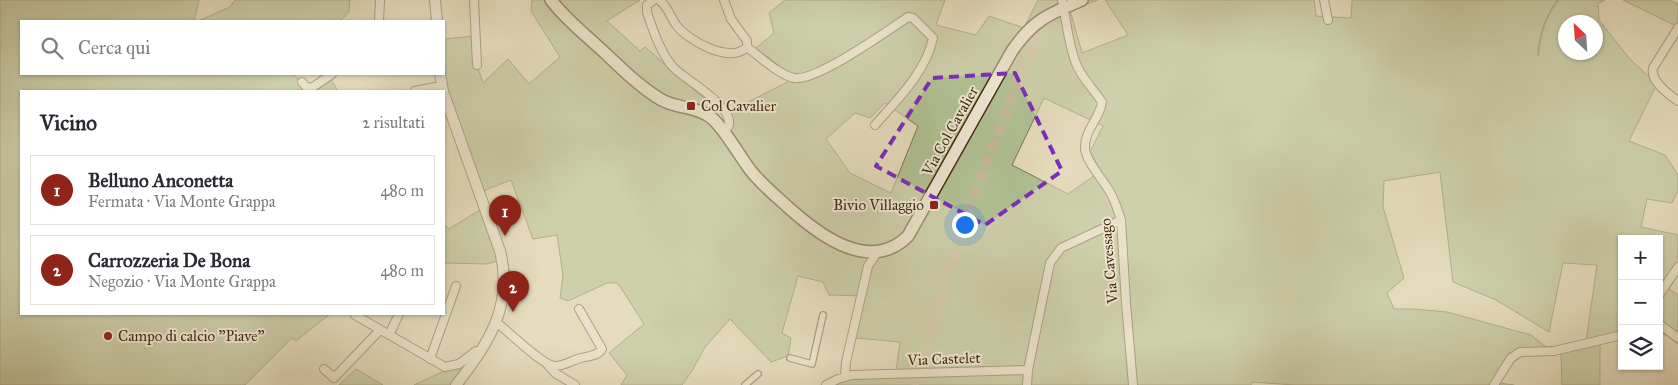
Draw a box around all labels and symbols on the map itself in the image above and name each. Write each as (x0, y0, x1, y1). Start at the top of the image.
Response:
north arrow (1558, 15, 1603, 60)
street label: Via Col Cavalier (918, 83, 982, 180)
place label: Col Cavalier (701, 97, 776, 115)
marker: Col Cavalier (685, 100, 697, 112)
pin: 1 (489, 195, 521, 236)
place label: Bivio Villaggio (833, 196, 924, 214)
marker: Bivio Villaggio (928, 199, 940, 211)
your location (952, 212, 978, 238)
street label: Via Cavessago (1096, 217, 1122, 305)
pin: 2 (497, 271, 529, 312)
place label: Campo di calcio "Piave" (118, 327, 265, 345)
marker: Campo di calcio "Piave" (102, 330, 114, 342)
street label: Via Castelet (906, 349, 982, 369)

